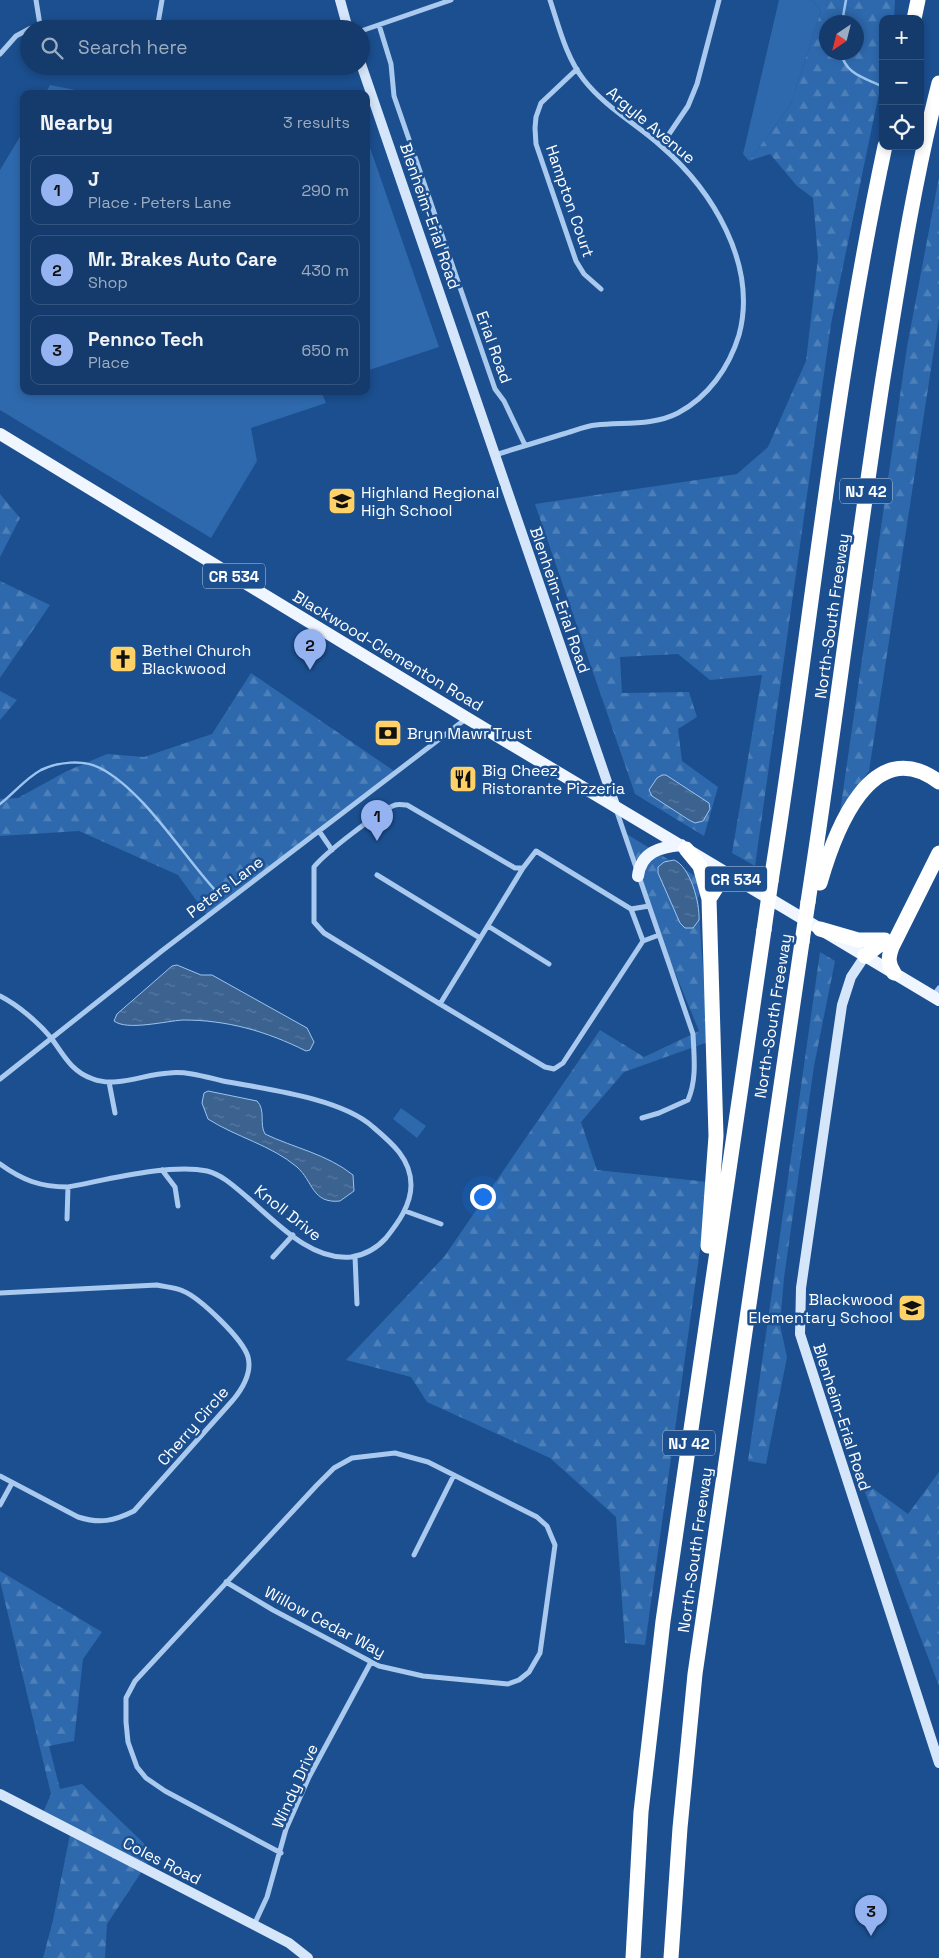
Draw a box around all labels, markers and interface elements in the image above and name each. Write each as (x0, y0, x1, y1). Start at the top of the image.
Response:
north arrow (819, 15, 864, 60)
map controls (879, 15, 924, 150)
button: + (879, 15, 924, 60)
search box (20, 20, 370, 75)
icon: search (38, 34, 66, 62)
text: Search here (78, 35, 188, 60)
button: − (879, 60, 924, 105)
street label: Argyle Avenue (602, 82, 700, 168)
button: locate (879, 105, 924, 150)
text: Nearby (40, 109, 113, 136)
text: 3 results (283, 112, 350, 133)
street label: Blenheim-Erial Road (395, 140, 465, 292)
street label: Hampton Court (541, 142, 599, 260)
text: J (88, 167, 100, 192)
text: 1 (53, 180, 61, 201)
text: 290 m (301, 180, 349, 201)
text: Place · Peters Lane (88, 192, 231, 213)
text: Mr. Brakes Auto Care (88, 247, 277, 272)
text: 2 (52, 260, 62, 281)
text: 430 m (301, 260, 349, 281)
text: Shop (88, 272, 128, 293)
street label: Erial Road (471, 308, 517, 386)
text: Pennco Tech (88, 327, 204, 352)
text: 3 (52, 340, 62, 361)
text: 650 m (301, 340, 349, 361)
text: Place (88, 352, 130, 373)
road number: NJ 42 (840, 478, 892, 504)
place label: Highland Regional High School (361, 482, 499, 521)
school or university icon: Highland Regional High School (327, 486, 357, 516)
street label: Blenheim-Erial Road (525, 524, 595, 676)
street label: North-South Freeway (810, 532, 854, 700)
road number: CR 534 (203, 564, 265, 588)
street label: Blackwood-Clementon Road (289, 586, 487, 716)
pin: 2 (294, 629, 326, 670)
place label: Bethel Church Blackwood (142, 640, 251, 679)
church icon: Bethel Church Blackwood (108, 644, 138, 674)
bank icon: Bryn Mawr Trust (373, 718, 403, 748)
place label: Bryn Mawr Trust (407, 723, 532, 744)
place label: Big Cheez Ristorante Pizzeria (482, 760, 625, 799)
restaurant icon: Big Cheez Ristorante Pizzeria (448, 764, 478, 794)
pin: 1 (361, 800, 393, 841)
street label: Peters Lane (182, 851, 268, 923)
road number: CR 534 (705, 866, 767, 892)
street label: North-South Freeway (750, 932, 796, 1100)
street label: Knoll Drive (250, 1180, 326, 1246)
your location (470, 1184, 496, 1210)
place label: Blackwood Elementary School (748, 1289, 893, 1328)
school or university icon: Blackwood Elementary School (897, 1293, 927, 1323)
street label: Blenheim-Erial Road (808, 1341, 876, 1493)
street label: Cherry Circle (153, 1382, 233, 1470)
road number: NJ 42 (663, 1430, 715, 1456)
street label: North-South Freeway (673, 1466, 717, 1634)
street label: Willow Cedar Way (261, 1581, 389, 1663)
street label: Windy Drive (267, 1740, 323, 1832)
street label: Coles Road (119, 1832, 205, 1890)
pin: 3 (855, 1895, 887, 1936)

